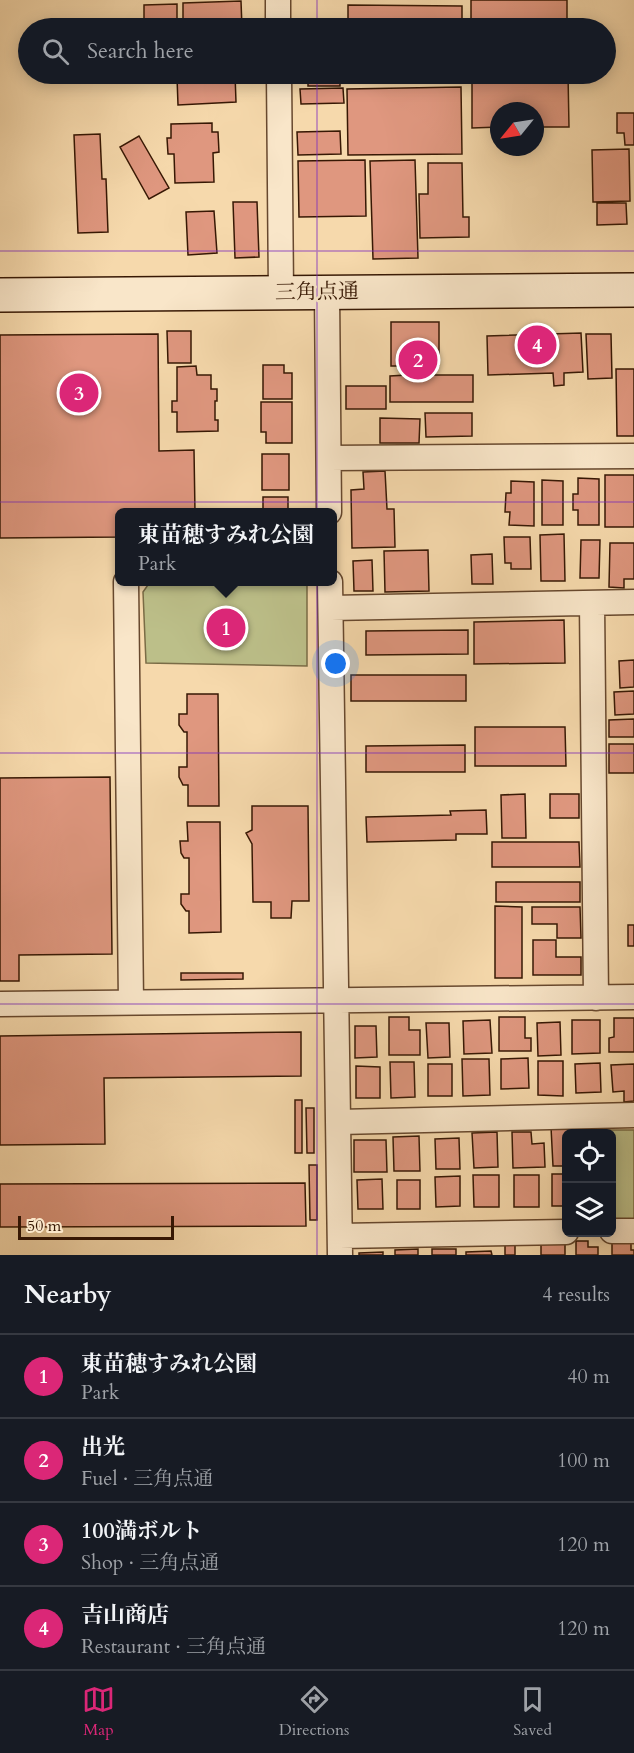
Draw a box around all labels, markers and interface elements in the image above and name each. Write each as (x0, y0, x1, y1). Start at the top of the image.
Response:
search box (18, 18, 616, 84)
icon: search (39, 35, 72, 68)
text: Search here (87, 36, 194, 66)
north arrow (490, 102, 544, 156)
street label: 三角点通 (275, 277, 359, 307)
pin: 4 (518, 322, 556, 368)
pin: 2 (398, 338, 438, 382)
pin: 3 (60, 370, 98, 416)
popup (115, 508, 337, 586)
text: 東苗穂すみれ公園 (138, 520, 314, 550)
text: Park (138, 550, 176, 577)
pin: 1 (206, 606, 246, 650)
your location (321, 649, 350, 678)
map controls (562, 1129, 616, 1237)
button: locate (562, 1129, 616, 1183)
button: layers (562, 1183, 616, 1237)
scale bar (18, 1213, 174, 1240)
text: 50 m (27, 1215, 61, 1237)
text: Nearby (24, 1277, 112, 1312)
text: 4 results (542, 1281, 610, 1308)
text: 東苗穂すみれ公園 (81, 1349, 257, 1379)
text: 1 (38, 1363, 49, 1390)
text: 40 m (567, 1363, 610, 1390)
text: Park (81, 1379, 119, 1406)
text: 出光 (81, 1432, 125, 1462)
text: 2 (38, 1447, 49, 1474)
text: 100 m (557, 1447, 610, 1474)
text: Fuel · 三角点通 (81, 1465, 213, 1492)
text: 100満ボルト (81, 1516, 203, 1546)
text: 3 (38, 1531, 49, 1558)
text: 120 m (557, 1531, 610, 1558)
text: Shop · 三角点通 (81, 1549, 219, 1576)
text: 吉山商店 (81, 1600, 169, 1630)
text: 4 (38, 1615, 49, 1642)
text: 120 m (557, 1615, 610, 1642)
text: Restaurant · 三角点通 (81, 1633, 266, 1660)
tab: Map (82, 1683, 115, 1741)
tab: Directions (279, 1683, 349, 1741)
tab: Saved (513, 1683, 552, 1741)

